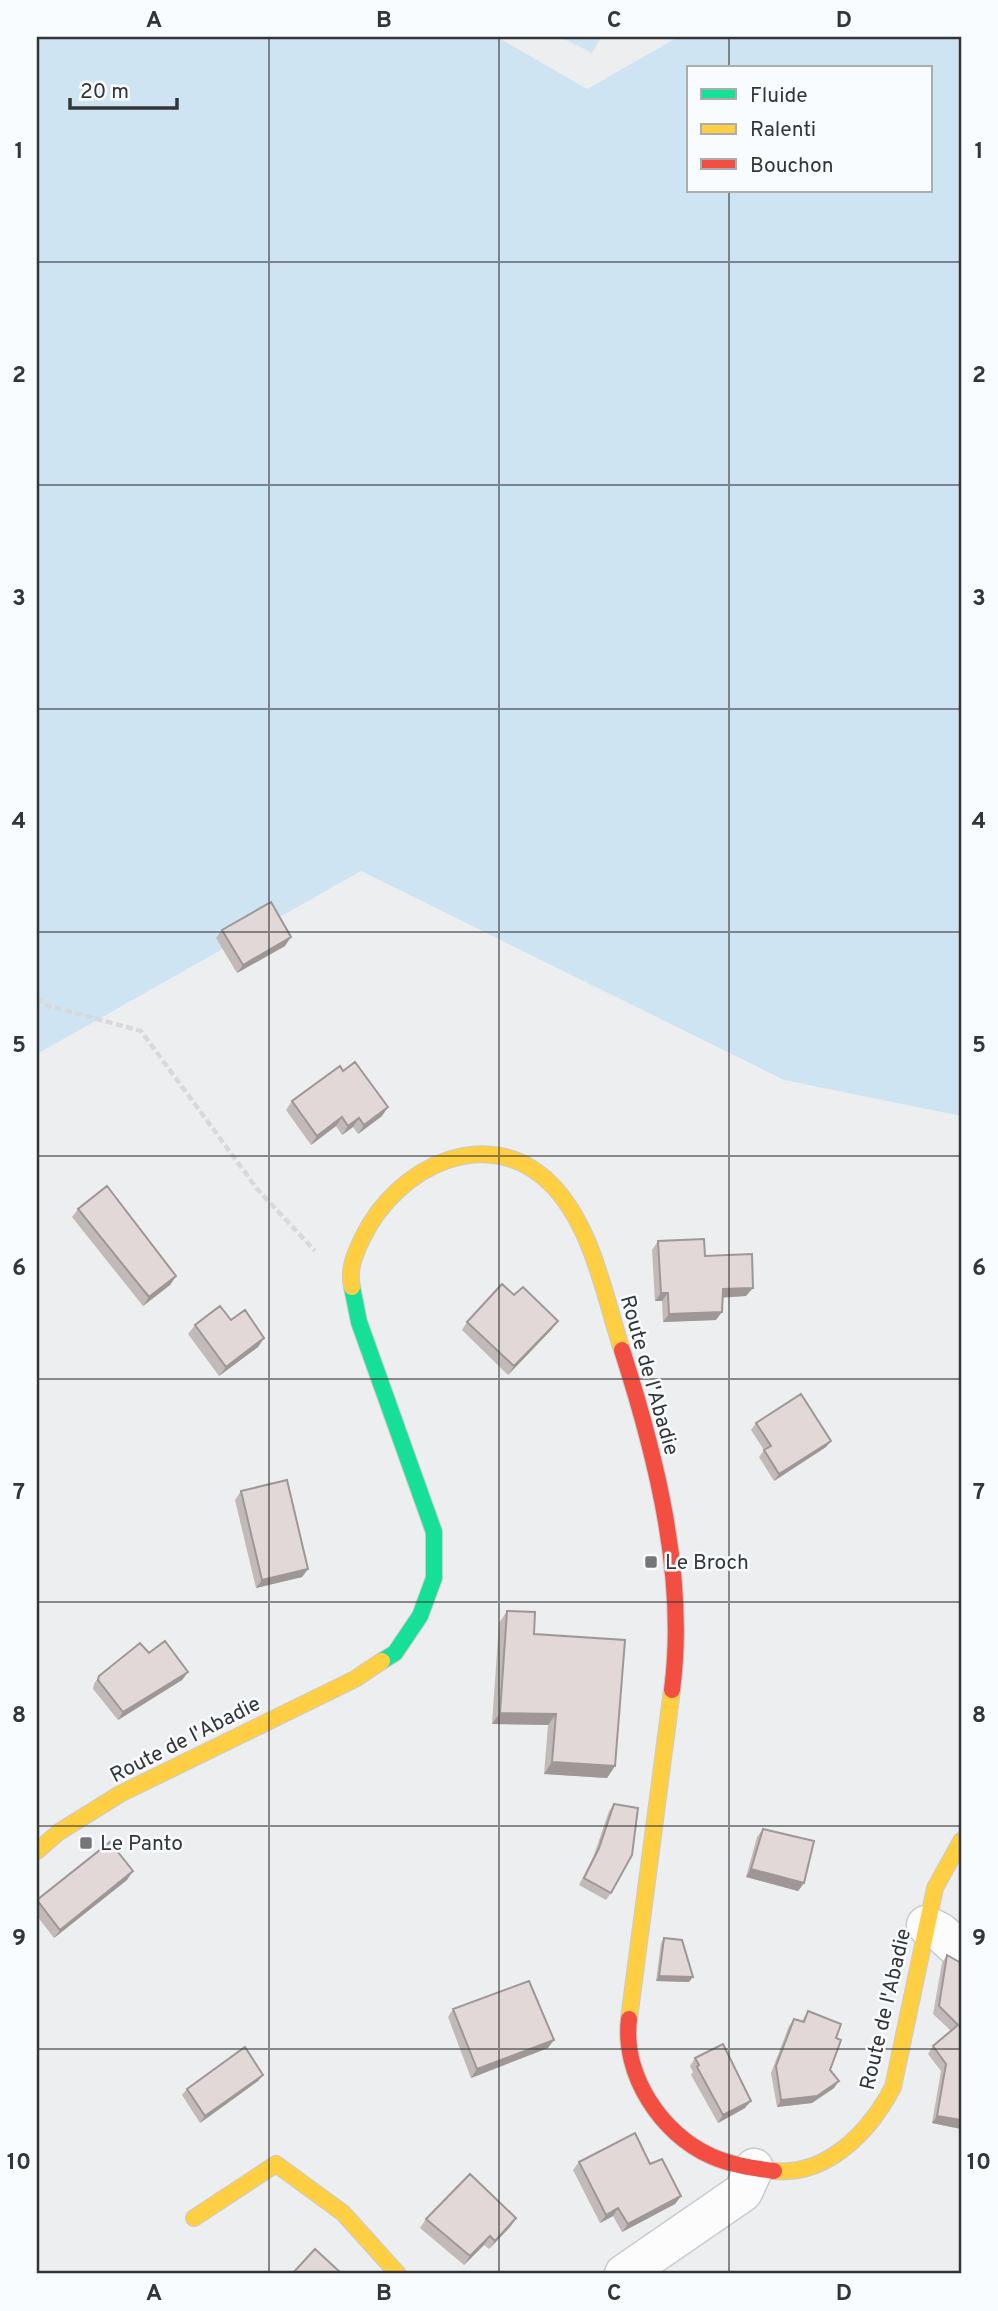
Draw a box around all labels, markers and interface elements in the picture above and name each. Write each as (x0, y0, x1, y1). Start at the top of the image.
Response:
text: A (146, 7, 162, 36)
text: B (376, 7, 392, 36)
text: C (607, 7, 621, 36)
text: D (836, 7, 852, 36)
scale bar (70, 66, 177, 110)
legend (687, 66, 932, 192)
text: 20 m (80, 79, 129, 106)
text: Fluide (750, 83, 808, 110)
text: Ralenti (750, 117, 816, 144)
text: 1 (14, 138, 24, 167)
text: 1 (974, 138, 984, 167)
text: Bouchon (750, 153, 833, 180)
text: 2 (12, 362, 26, 391)
text: 2 (972, 362, 986, 391)
text: 3 (12, 585, 26, 614)
text: 3 (972, 585, 986, 614)
text: 4 (12, 808, 26, 837)
text: 4 (972, 808, 986, 837)
text: 5 (12, 1032, 26, 1061)
text: 5 (972, 1032, 986, 1061)
text: 6 (12, 1255, 26, 1284)
text: 6 (972, 1255, 986, 1284)
street label: Route de l'Abadie (613, 1292, 684, 1458)
text: 7 (13, 1479, 25, 1508)
text: 7 (973, 1479, 985, 1508)
place label: Le Broch (665, 1550, 749, 1577)
marker: Le Broch (643, 1554, 659, 1570)
street label: Route de l'Abadie (106, 1691, 265, 1790)
text: 8 (12, 1702, 26, 1731)
text: 8 (972, 1702, 986, 1731)
place label: Le Panto (100, 1831, 183, 1858)
marker: Le Panto (78, 1835, 94, 1851)
text: 9 (12, 1925, 26, 1954)
text: 9 (972, 1925, 986, 1954)
street label: Route de l'Abadie (855, 1926, 918, 2093)
text: 10 (7, 2149, 31, 2178)
text: 10 (967, 2149, 991, 2178)
text: A (146, 2280, 162, 2309)
text: B (376, 2280, 392, 2309)
text: C (607, 2280, 621, 2309)
text: D (836, 2280, 852, 2309)

